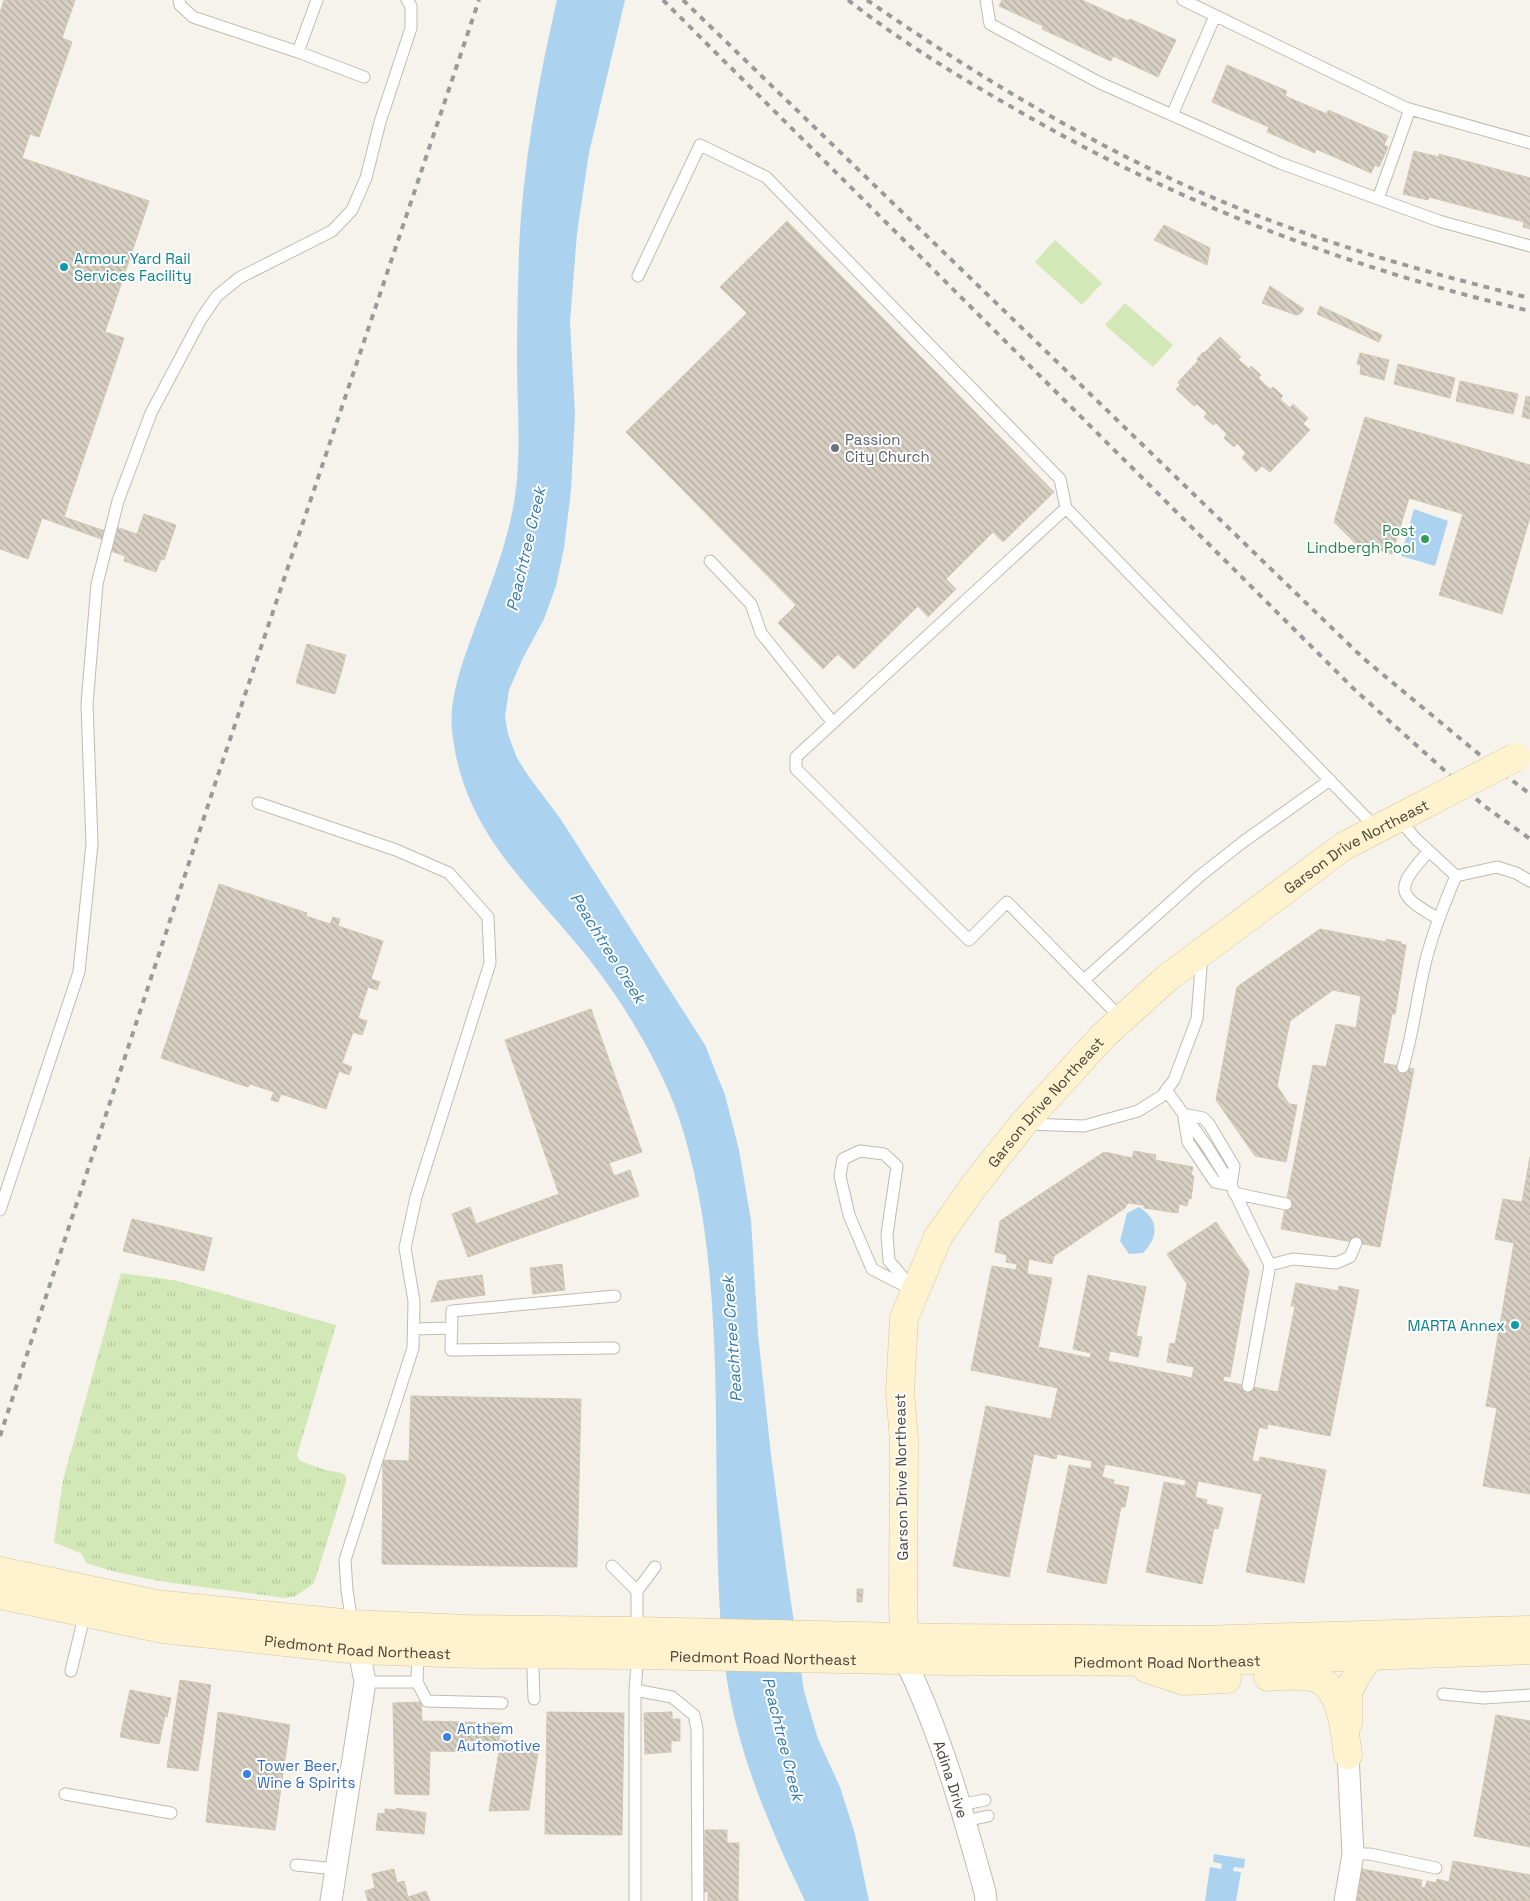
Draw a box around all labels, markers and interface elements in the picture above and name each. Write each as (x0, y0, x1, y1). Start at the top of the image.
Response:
place label: Armour Yard Rail Services Facility (74, 249, 192, 285)
marker: Armour Yard Rail Services Facility (58, 261, 70, 273)
place label: Passion City Church (845, 430, 930, 466)
marker: Passion City Church (829, 442, 841, 454)
water label: Peachtree Creek (502, 483, 551, 613)
place label: Post Lindbergh Pool (1307, 521, 1415, 557)
marker: Post Lindbergh Pool (1419, 533, 1431, 545)
street label: Garson Drive Northeast (1280, 794, 1432, 897)
water label: Peachtree Creek (566, 889, 652, 1009)
street label: Garson Drive Northeast (983, 1032, 1107, 1171)
water label: Peachtree Creek (717, 1273, 747, 1403)
place label: MARTA Annex (1408, 1316, 1505, 1335)
marker: MARTA Annex (1509, 1319, 1521, 1331)
street label: Garson Drive Northeast (890, 1393, 912, 1561)
street label: Piedmont Road Northeast (263, 1630, 451, 1663)
street label: Piedmont Road Northeast (670, 1646, 857, 1669)
street label: Piedmont Road Northeast (1074, 1650, 1261, 1672)
water label: Peachtree Creek (757, 1675, 809, 1805)
place label: Anthem Automotive (457, 1719, 541, 1755)
marker: Anthem Automotive (441, 1731, 453, 1743)
street label: Adina Drive (930, 1738, 973, 1820)
place label: Tower Beer, Wine & Spirits (257, 1756, 355, 1792)
marker: Tower Beer, Wine & Spirits (241, 1768, 253, 1780)

